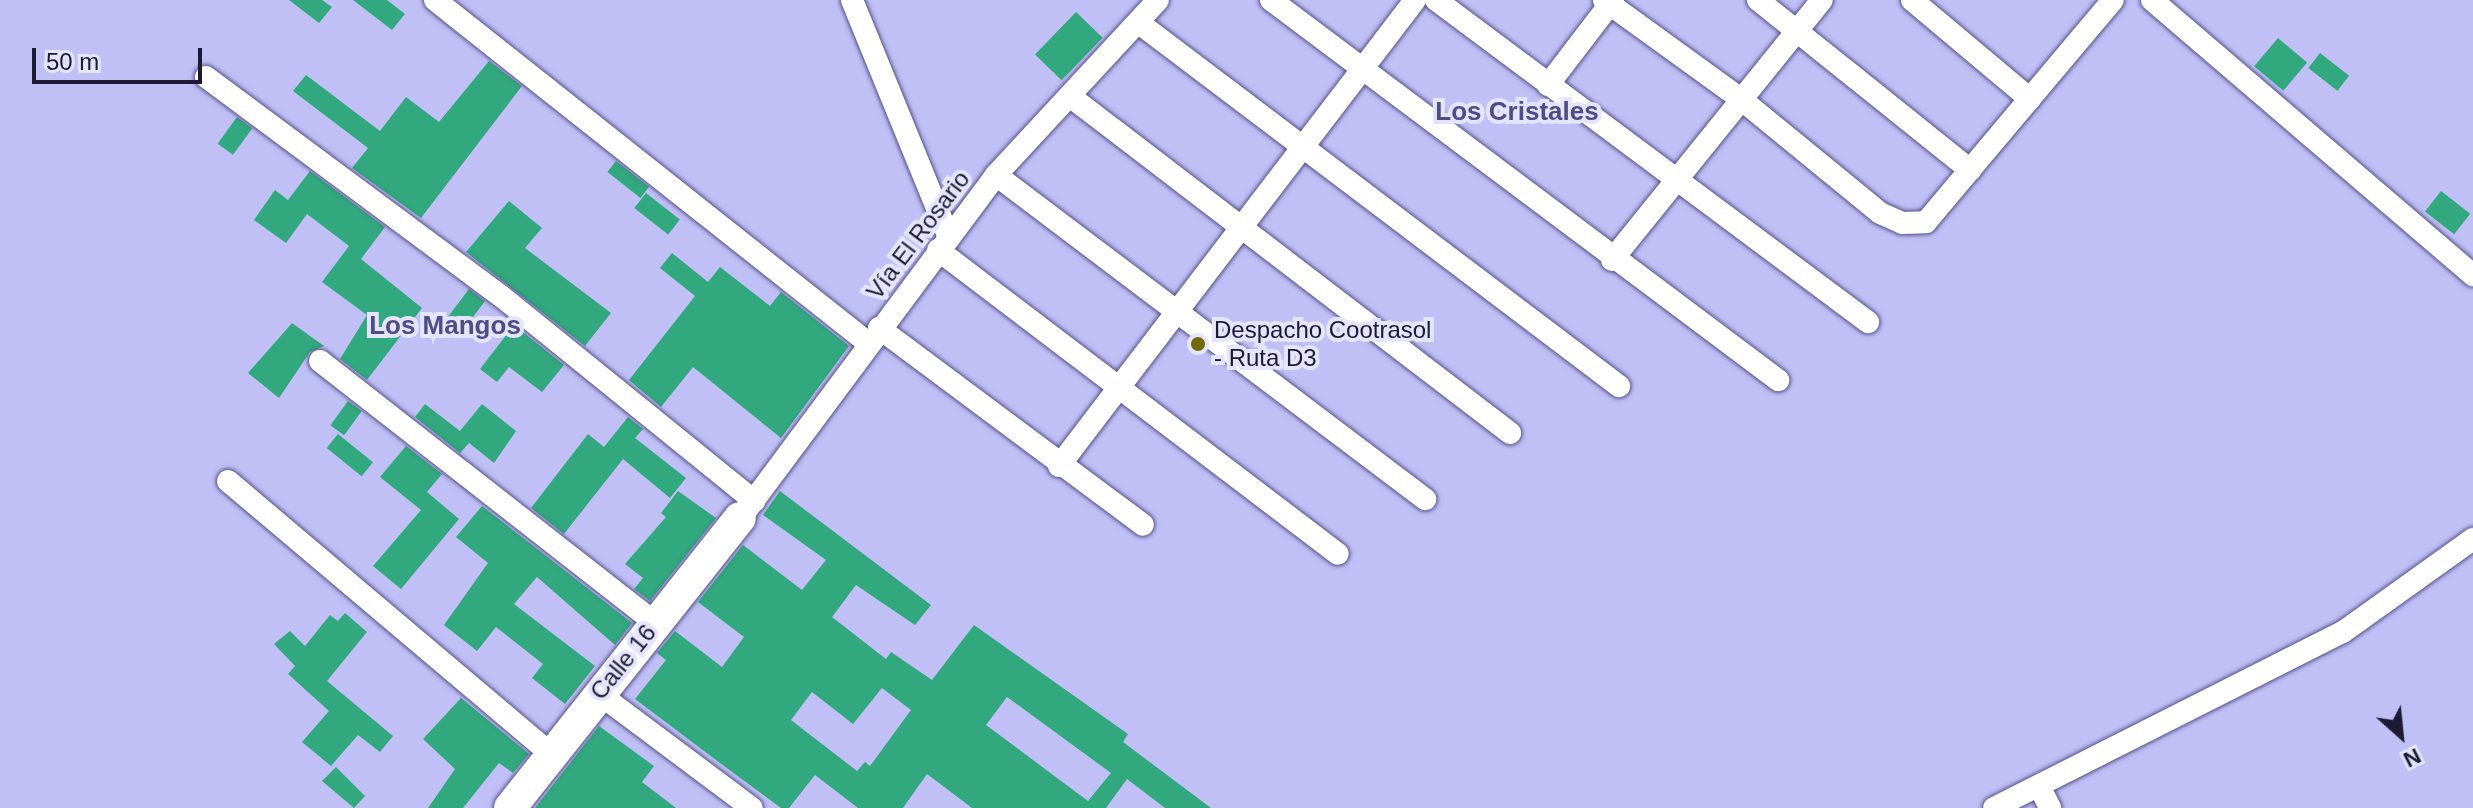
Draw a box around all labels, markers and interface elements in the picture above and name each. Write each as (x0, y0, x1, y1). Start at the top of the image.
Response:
scale bar (36, 32, 206, 82)
text: 50 m (46, 48, 99, 75)
district label: Los Cristales (1435, 96, 1599, 128)
street label: Vía El Rosario (860, 165, 976, 305)
district label: Los Mangos (369, 310, 521, 342)
place label: Despacho Cootrasol - Ruta D3 (1214, 316, 1431, 372)
marker: Despacho Cootrasol - Ruta D3 (1189, 335, 1207, 353)
street label: Calle 16 (584, 619, 662, 705)
north arrow (2361, 696, 2441, 776)
text: N (2399, 743, 2425, 773)

